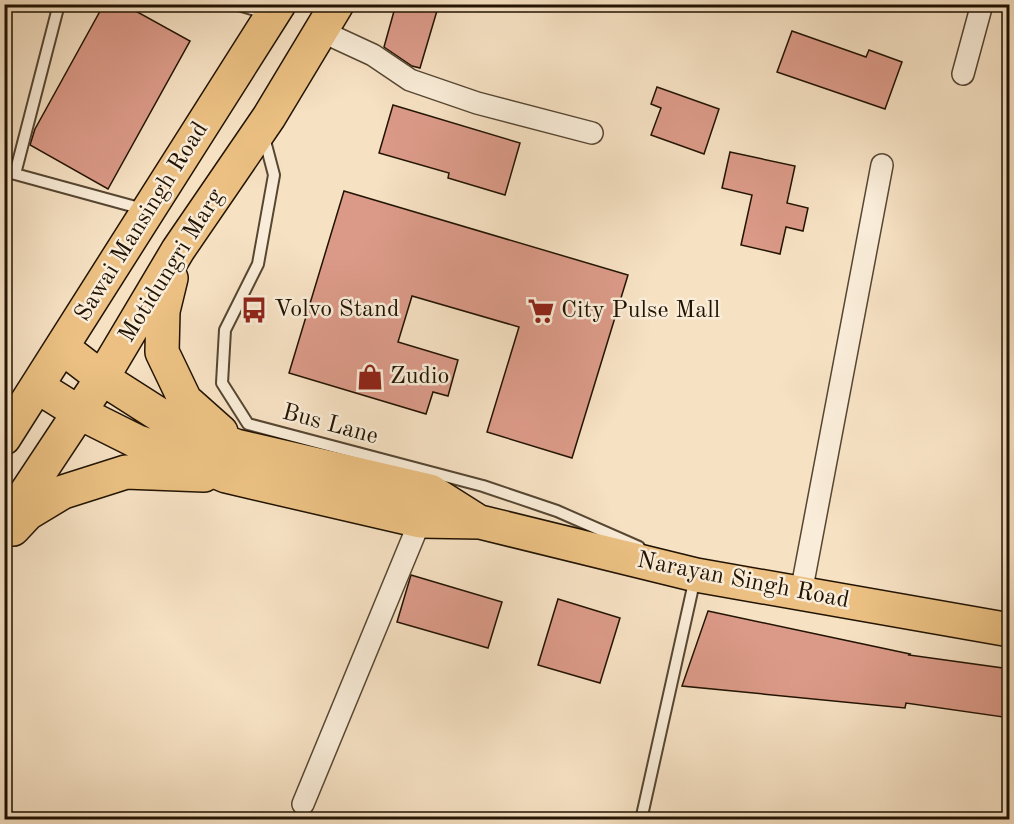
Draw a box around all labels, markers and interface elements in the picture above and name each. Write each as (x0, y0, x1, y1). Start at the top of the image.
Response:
street label: Sawai Mansingh Road (71, 118, 213, 326)
street label: Motidungri Marg (115, 185, 229, 347)
bus stop icon: Volvo Stand (239, 295, 269, 325)
supermarket icon: City Pulse Mall (526, 296, 556, 326)
place label: Volvo Stand (274, 298, 399, 322)
place label: City Pulse Mall (561, 299, 720, 323)
shop icon: Zudio (355, 362, 385, 392)
place label: Zudio (390, 365, 449, 389)
street label: Bus Lane (279, 401, 381, 449)
street label: Narayan Singh Road (635, 549, 851, 613)

